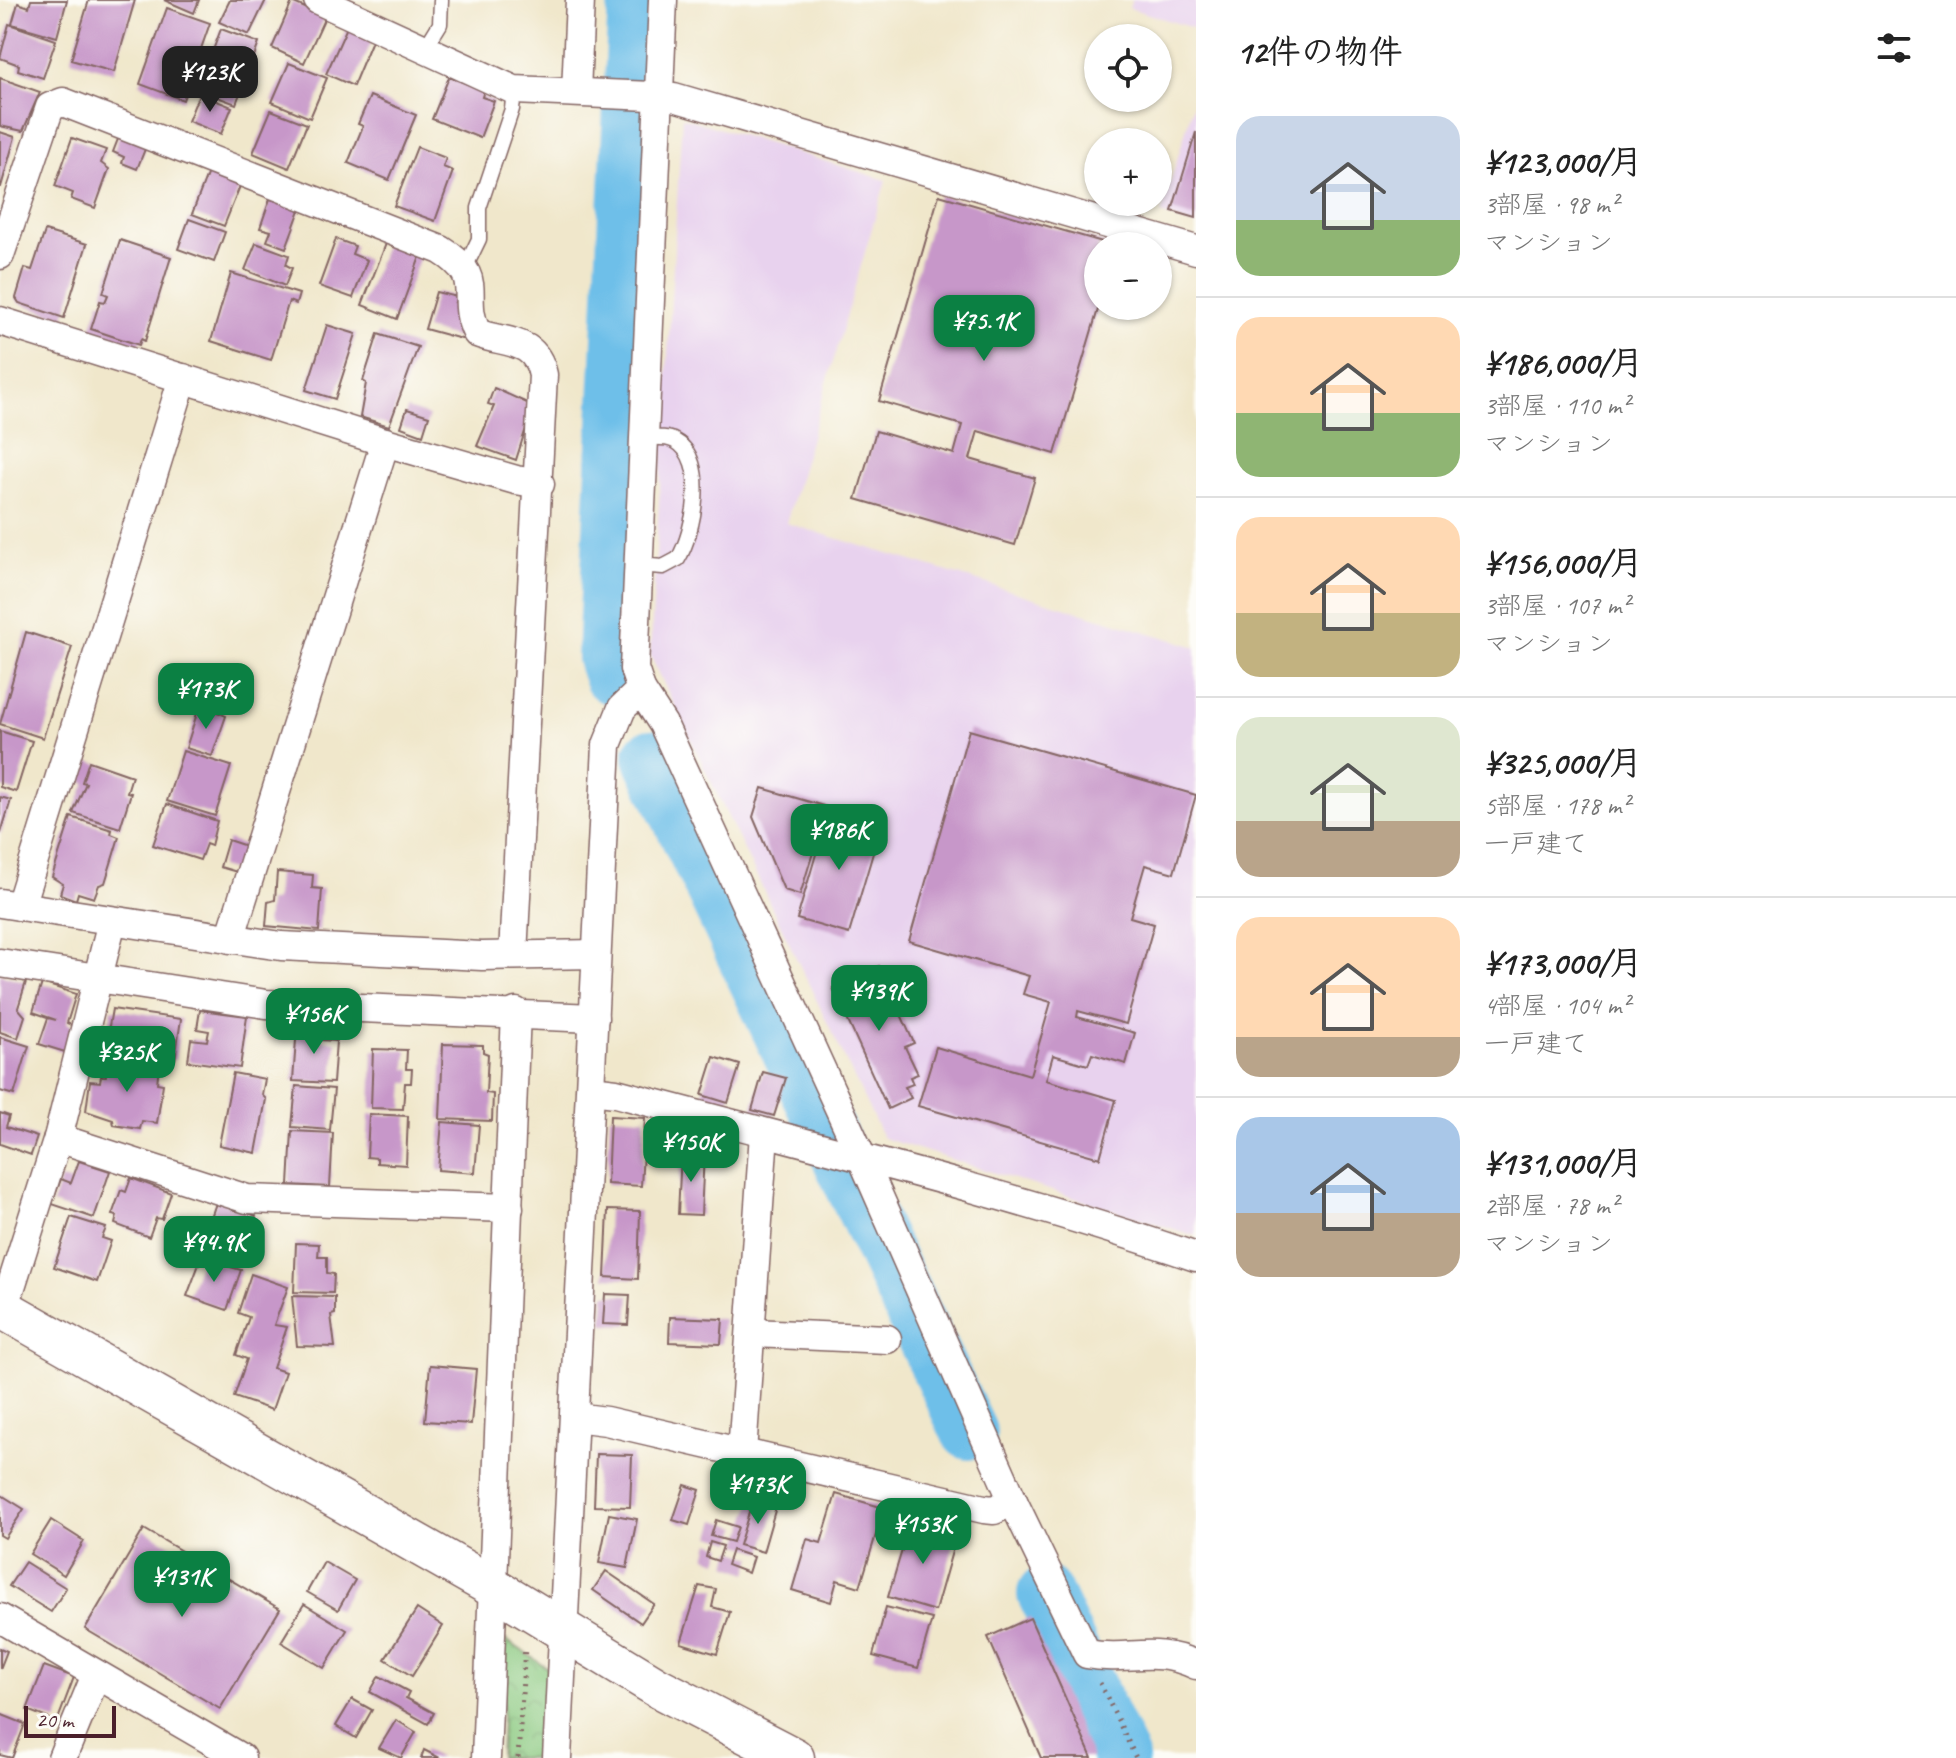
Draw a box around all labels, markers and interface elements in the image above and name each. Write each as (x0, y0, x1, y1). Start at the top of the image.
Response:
map controls (1084, 24, 1172, 320)
button: locate (1084, 24, 1172, 112)
icon: filters (1872, 26, 1916, 70)
text: 12件の物件 (1236, 30, 1403, 73)
pin: ¥123K (154, 46, 266, 114)
text: ¥123K (180, 55, 240, 88)
button: + (1084, 128, 1172, 216)
text: ¥123,000/月 (1484, 140, 1643, 183)
icon: home (1300, 148, 1396, 244)
text: 3部屋 · 98 m² (1484, 188, 1618, 221)
text: マンション (1484, 226, 1613, 259)
button: − (1084, 232, 1172, 320)
pin: ¥75.1K (919, 295, 1049, 363)
text: ¥75.1K (952, 304, 1016, 337)
text: ¥186,000/月 (1484, 341, 1644, 384)
icon: home (1300, 349, 1396, 445)
text: 3部屋 · 110 m² (1484, 389, 1629, 422)
text: マンション (1484, 427, 1613, 460)
text: ¥156,000/月 (1484, 541, 1643, 584)
icon: home (1300, 549, 1396, 645)
text: 3部屋 · 107 m² (1484, 589, 1629, 622)
text: マンション (1484, 627, 1613, 660)
pin: ¥173K (150, 663, 262, 731)
text: ¥173K (176, 672, 236, 705)
text: ¥325,000/月 (1484, 741, 1643, 784)
icon: home (1300, 749, 1396, 845)
text: 5部屋 · 178 m² (1484, 789, 1629, 822)
pin: ¥186K (783, 804, 895, 872)
text: ¥186K (809, 813, 869, 846)
text: 一戸建て (1484, 827, 1588, 860)
text: ¥173,000/月 (1484, 941, 1643, 984)
icon: home (1300, 949, 1396, 1045)
pin: ¥139K (823, 965, 935, 1033)
text: ¥139K (849, 974, 909, 1007)
pin: ¥156K (258, 988, 370, 1056)
text: 4部屋 · 104 m² (1484, 989, 1629, 1022)
text: ¥156K (284, 997, 344, 1030)
pin: ¥325K (71, 1026, 183, 1094)
text: 一戸建て (1484, 1027, 1588, 1060)
text: ¥325K (97, 1035, 157, 1068)
pin: ¥150K (635, 1116, 747, 1184)
text: ¥150K (661, 1125, 721, 1158)
text: ¥131,000/月 (1484, 1141, 1643, 1184)
icon: home (1300, 1149, 1396, 1245)
text: 2部屋 · 78 m² (1484, 1189, 1618, 1222)
pin: ¥94.9K (149, 1216, 279, 1284)
text: ¥94.9K (182, 1225, 246, 1258)
text: マンション (1484, 1227, 1613, 1260)
pin: ¥173K (702, 1458, 814, 1526)
text: ¥173K (728, 1467, 788, 1500)
pin: ¥153K (867, 1498, 979, 1566)
text: ¥153K (893, 1507, 953, 1540)
pin: ¥131K (126, 1551, 238, 1619)
text: ¥131K (152, 1560, 212, 1593)
scale bar (24, 1702, 116, 1738)
text: 20 m (36, 1706, 73, 1734)

